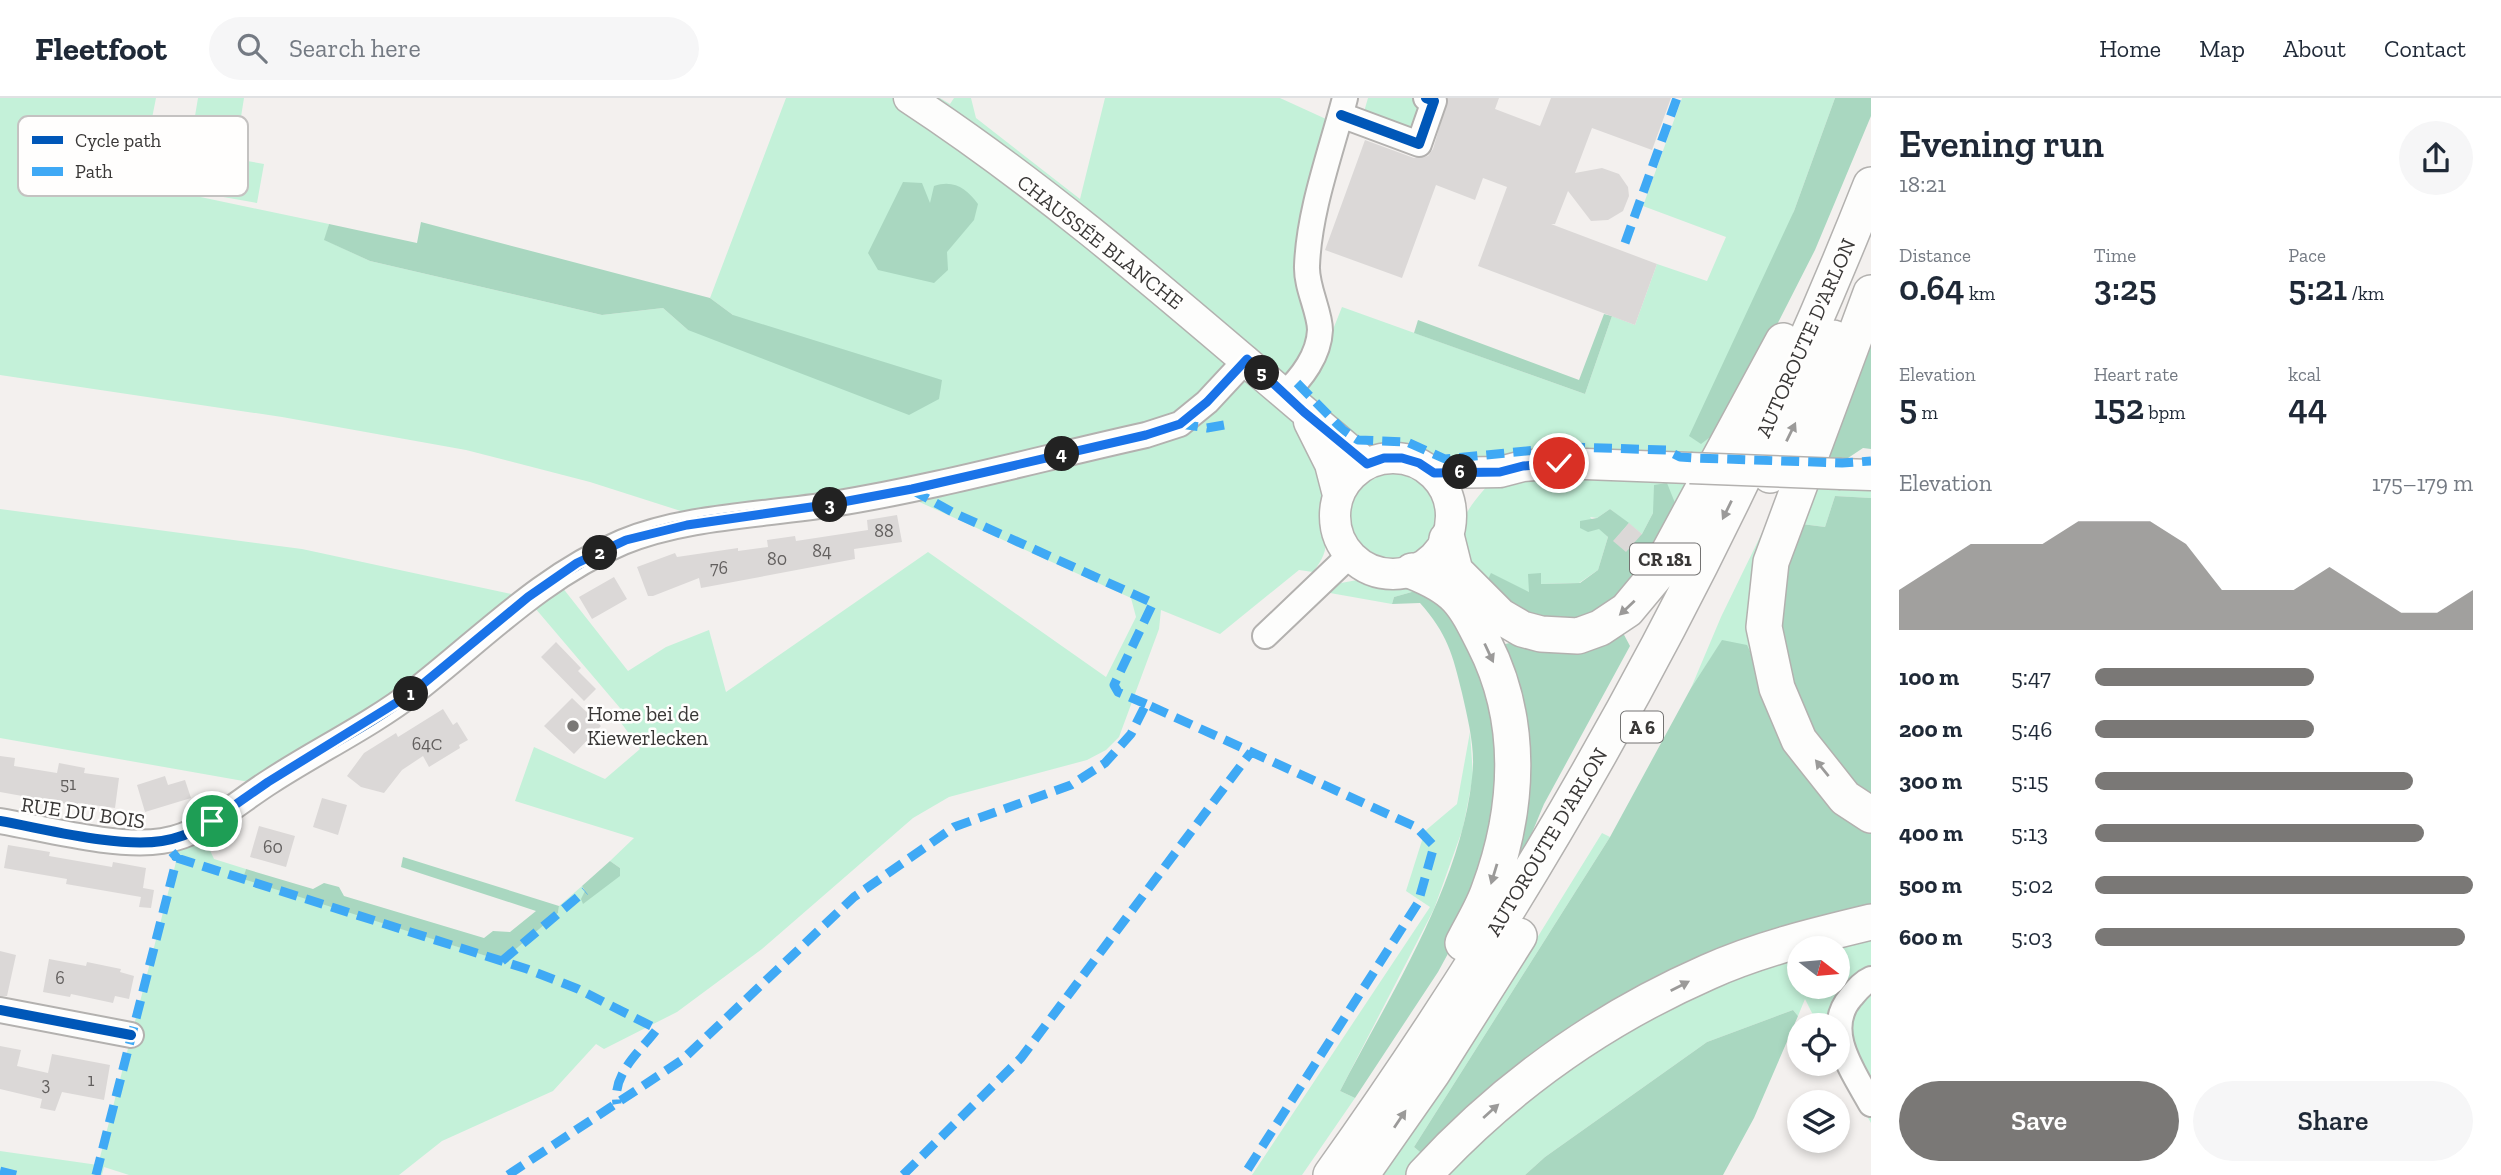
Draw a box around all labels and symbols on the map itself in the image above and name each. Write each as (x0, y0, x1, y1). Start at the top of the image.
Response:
legend (18, 116, 248, 196)
text: Cycle path (75, 129, 161, 152)
text: Path (75, 160, 113, 183)
street label: CHAUSSÉE BLANCHE (1012, 169, 1188, 314)
street label: AUTOROUTE D'ARLON (1750, 235, 1861, 441)
pin: 5 (1244, 356, 1280, 390)
one-way arrow (1786, 422, 1797, 442)
pin (1529, 433, 1589, 493)
pin: 4 (1044, 436, 1080, 472)
pin: 6 (1442, 454, 1478, 490)
pin: 3 (812, 488, 848, 522)
one-way arrow (1721, 500, 1733, 520)
house number: 88 (874, 520, 894, 542)
pin: 2 (582, 536, 618, 570)
house number: 84 (812, 540, 832, 562)
road number: CR 181 (1630, 544, 1700, 574)
house number: 80 (767, 548, 787, 570)
house number: 76 (710, 557, 728, 579)
one-way arrow (1618, 600, 1636, 616)
one-way arrow (1483, 643, 1495, 663)
pin: 1 (394, 676, 428, 712)
place label: Home bei de Kiewerlecken (587, 701, 708, 750)
road number: A 6 (1621, 712, 1663, 742)
marker: Home bei de Kiewerlecken (565, 718, 581, 734)
house number: 64C (412, 733, 442, 755)
street label: AUTOROUTE D'ARLON (1481, 743, 1613, 940)
one-way arrow (1814, 760, 1829, 778)
house number: 51 (60, 773, 76, 795)
street label: RUE DU BOIS (19, 791, 147, 834)
pin (182, 791, 242, 851)
house number: 60 (263, 836, 283, 858)
one-way arrow (1489, 864, 1499, 885)
north arrow (1787, 936, 1850, 999)
house number: 6 (55, 967, 65, 989)
one-way arrow (1670, 980, 1690, 991)
house number: 1 (88, 1069, 95, 1091)
house number: 3 (42, 1073, 51, 1095)
one-way arrow (1483, 1104, 1500, 1119)
one-way arrow (1393, 1110, 1407, 1128)

